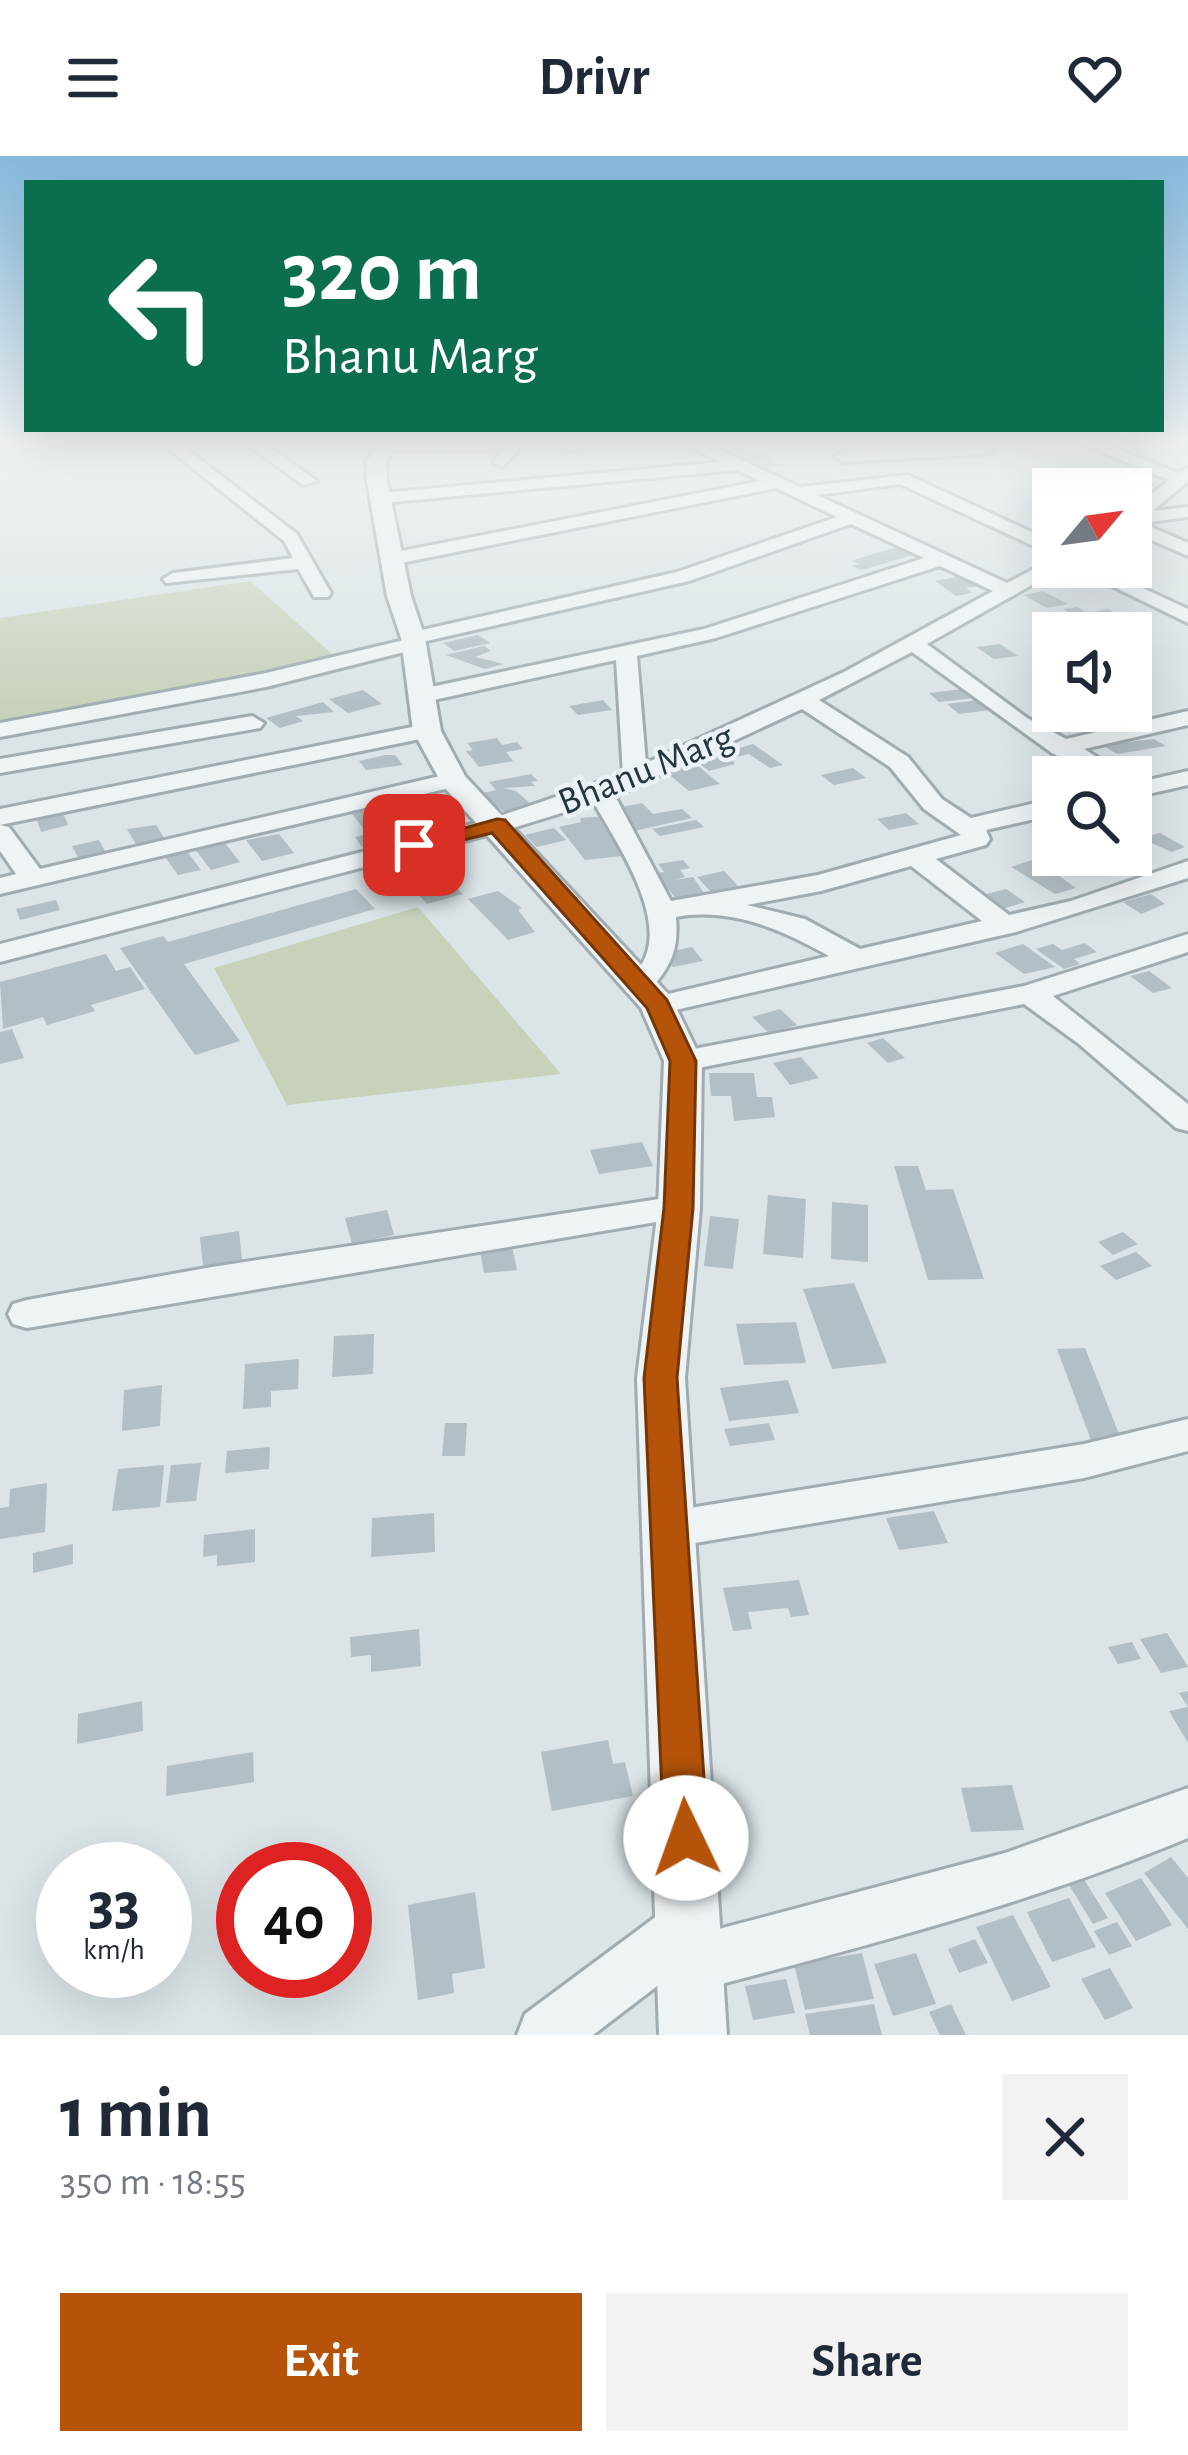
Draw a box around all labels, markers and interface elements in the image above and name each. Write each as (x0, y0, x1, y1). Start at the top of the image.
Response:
icon: menu (60, 45, 126, 111)
icon: heart (1062, 45, 1128, 111)
text: Drivr (539, 51, 649, 105)
icon: left (84, 228, 240, 384)
text: 320 m (282, 232, 482, 316)
text: Bhanu Marg (282, 330, 538, 384)
north arrow (1032, 468, 1152, 588)
map controls (1032, 468, 1152, 876)
button: sound (1032, 612, 1152, 732)
street label: Bhanu Marg (553, 717, 739, 823)
button: search (1032, 756, 1152, 876)
pin (363, 794, 465, 896)
icon: arrive (381, 812, 447, 878)
position arrow (623, 1775, 749, 1901)
speed limit sign: 40 (216, 1842, 372, 1998)
text: 33 (88, 1875, 140, 1935)
text: km/h (83, 1935, 145, 1965)
button: close (1002, 2074, 1128, 2200)
text: 1 min (60, 2078, 212, 2150)
text: 350 m · 18:55 (60, 2163, 246, 2202)
button: Exit (60, 2293, 582, 2431)
button: Share (606, 2293, 1128, 2431)

